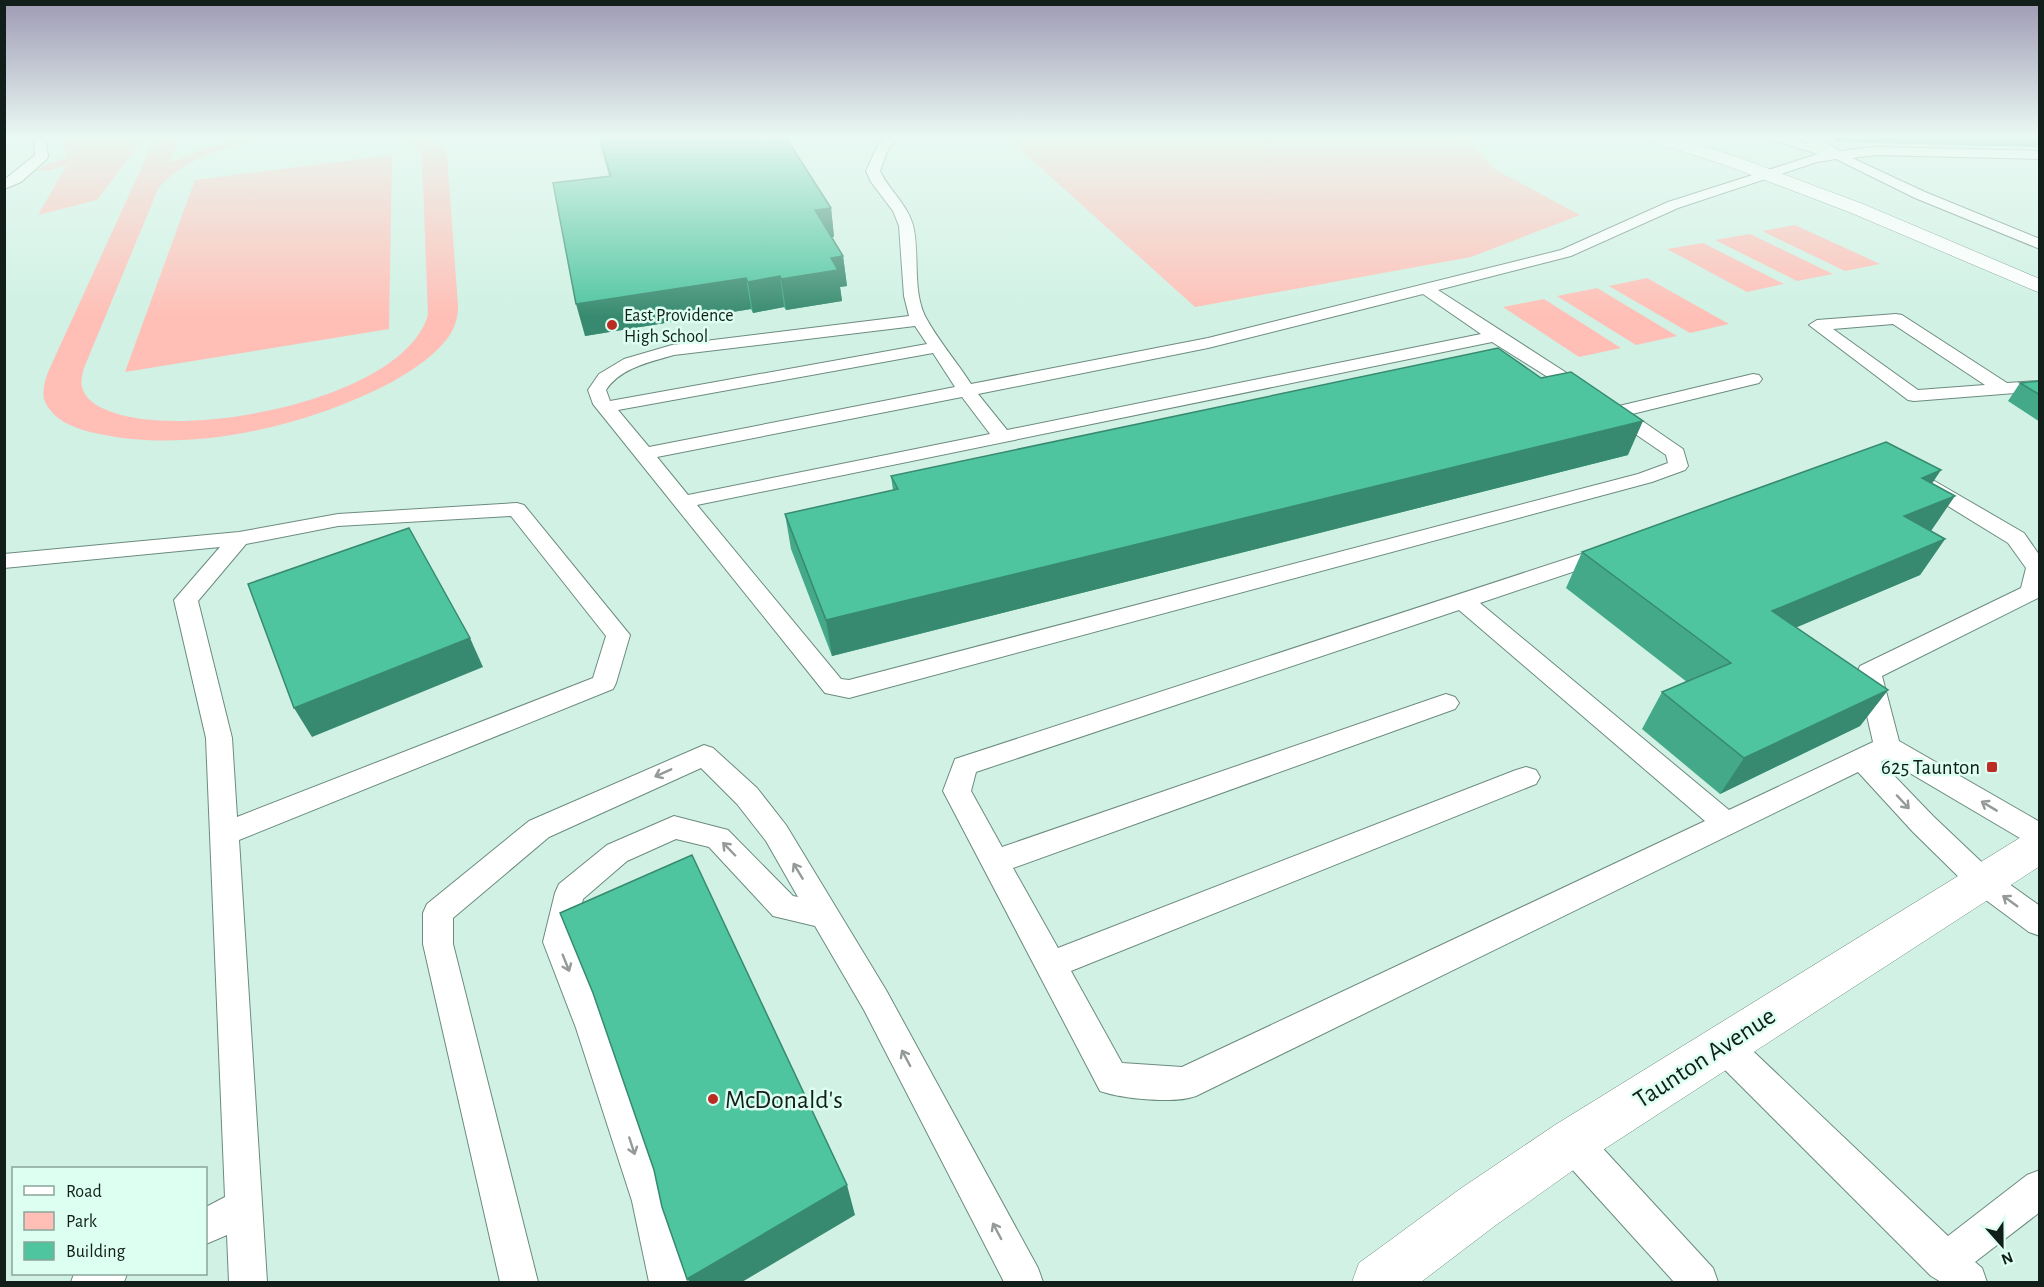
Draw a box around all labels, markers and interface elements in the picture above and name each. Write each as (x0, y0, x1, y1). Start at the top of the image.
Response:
place label: East Providence High School (624, 307, 734, 346)
marker: East Providence High School (605, 318, 619, 332)
place label: 625 Taunton (1881, 757, 1980, 778)
marker: 625 Taunton (1985, 760, 1999, 774)
one-way arrow (654, 769, 672, 780)
one-way arrow (1896, 795, 1910, 810)
one-way arrow (1981, 799, 1998, 811)
one-way arrow (721, 842, 736, 857)
one-way arrow (792, 863, 804, 880)
one-way arrow (2003, 895, 2019, 907)
one-way arrow (561, 953, 572, 971)
street label: Taunton Avenue (1629, 1002, 1780, 1113)
one-way arrow (900, 1050, 911, 1068)
place label: McDonald's (725, 1087, 843, 1113)
marker: McDonald's (706, 1092, 720, 1106)
one-way arrow (627, 1136, 638, 1155)
legend (12, 1167, 207, 1275)
text: Road (66, 1183, 102, 1201)
text: Park (66, 1213, 98, 1231)
north arrow (1972, 1215, 2032, 1275)
one-way arrow (991, 1222, 1002, 1240)
text: Building (66, 1243, 126, 1261)
text: N (1999, 1249, 2015, 1268)

